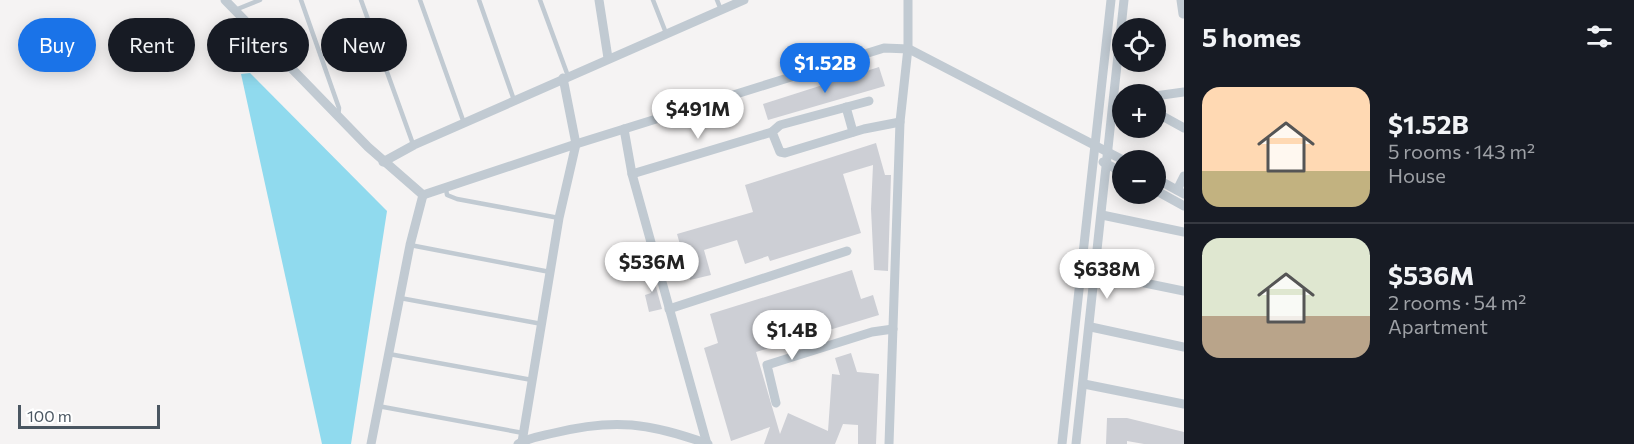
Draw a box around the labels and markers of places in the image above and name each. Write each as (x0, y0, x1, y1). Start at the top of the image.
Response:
pin: $1.52B (776, 43, 874, 94)
pin: $491M (656, 89, 740, 140)
pin: $536M (610, 242, 694, 293)
pin: $638M (1065, 249, 1149, 300)
pin: $1.4B (750, 310, 834, 361)

